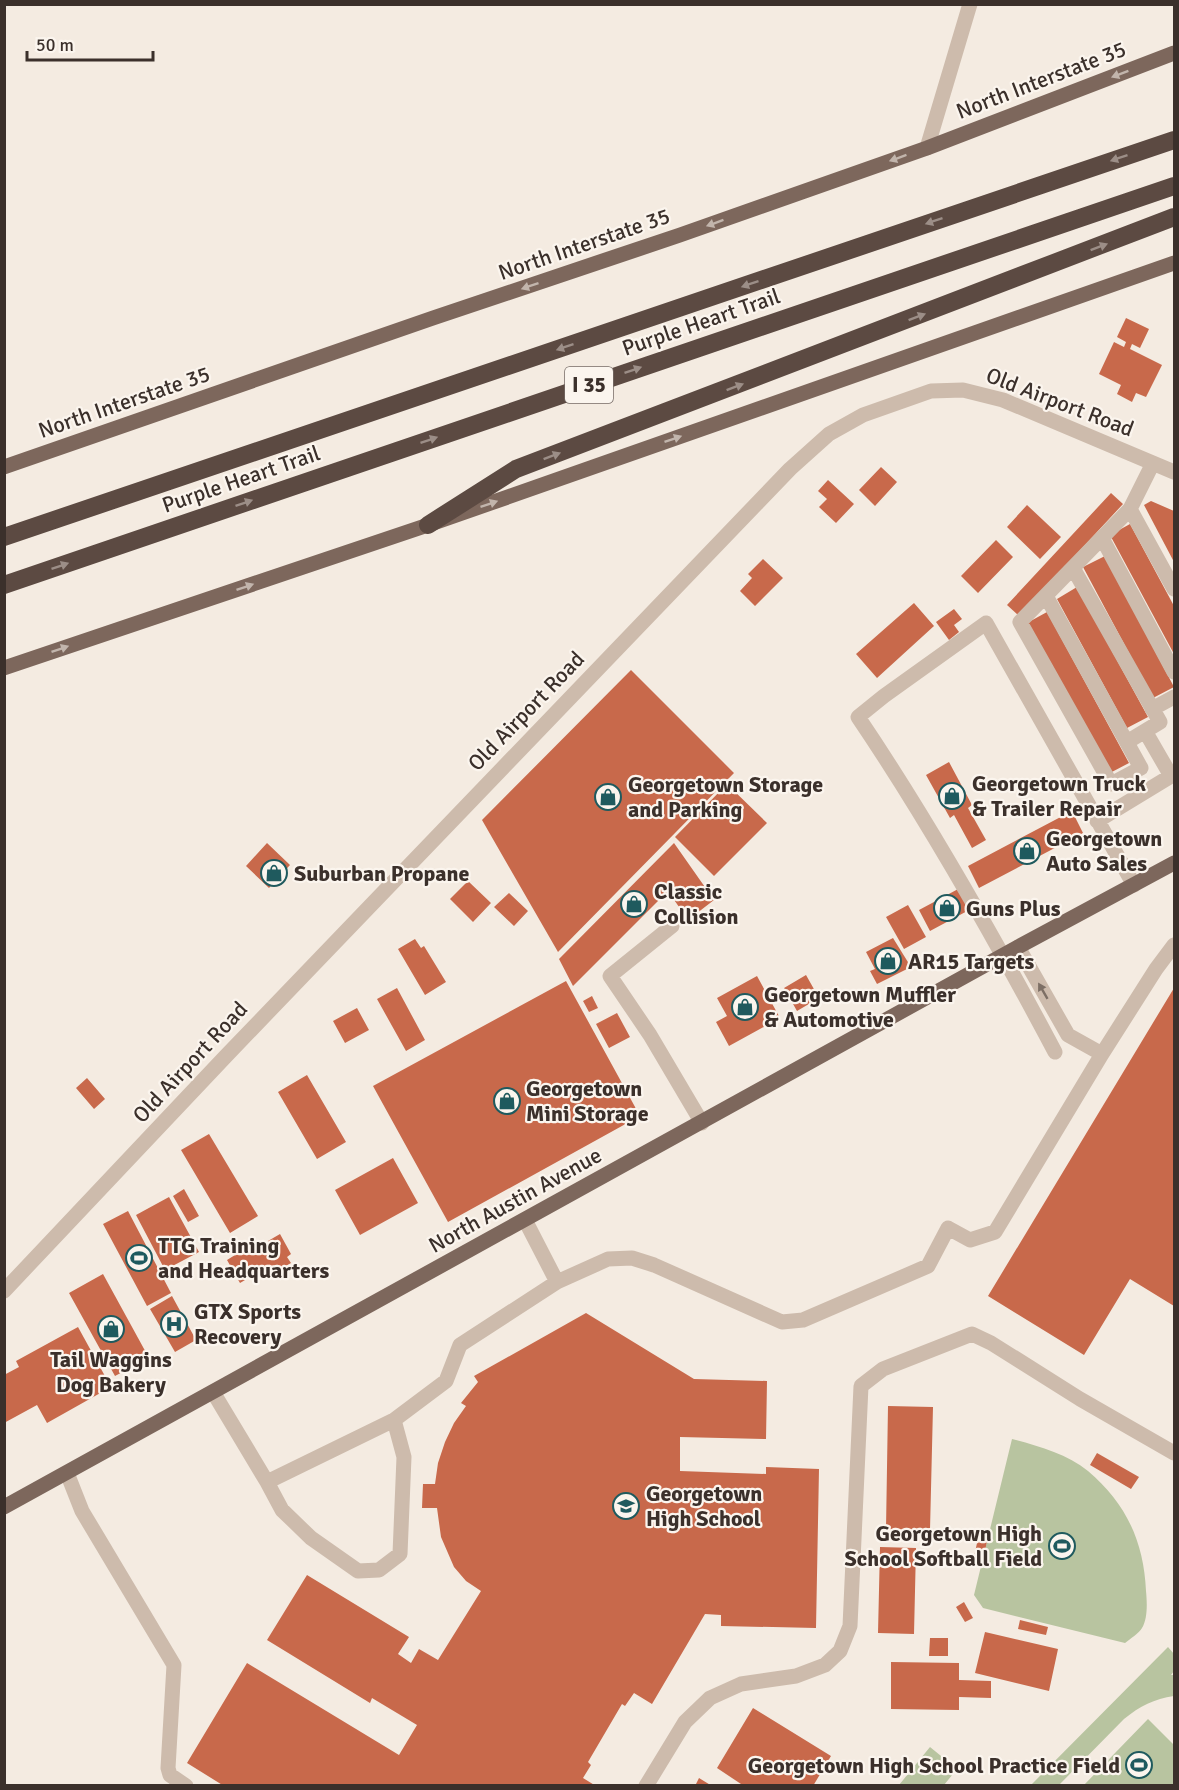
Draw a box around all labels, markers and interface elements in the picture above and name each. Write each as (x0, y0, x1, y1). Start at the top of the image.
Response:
scale bar (27, 24, 153, 62)
text: 50 m (36, 34, 74, 56)
street label: North Interstate 35 (952, 35, 1130, 125)
one-way arrow (1111, 69, 1129, 79)
one-way arrow (889, 153, 907, 163)
one-way arrow (1110, 154, 1128, 164)
street label: North Interstate 35 (495, 202, 673, 286)
one-way arrow (925, 217, 943, 227)
one-way arrow (705, 218, 723, 228)
one-way arrow (1090, 241, 1108, 251)
one-way arrow (741, 280, 759, 289)
one-way arrow (521, 281, 539, 291)
street label: Purple Heart Trail (618, 282, 784, 362)
one-way arrow (908, 311, 926, 321)
one-way arrow (556, 342, 574, 352)
street label: North Interstate 35 (35, 360, 213, 444)
street label: Old Airport Road (982, 361, 1138, 443)
one-way arrow (624, 364, 642, 374)
road number: I 35 (565, 367, 613, 403)
one-way arrow (726, 381, 744, 391)
one-way arrow (420, 434, 438, 444)
one-way arrow (664, 434, 682, 444)
street label: Purple Heart Trail (158, 439, 324, 519)
one-way arrow (543, 450, 561, 460)
one-way arrow (235, 498, 253, 507)
one-way arrow (480, 498, 498, 508)
one-way arrow (51, 561, 69, 571)
one-way arrow (236, 582, 254, 591)
one-way arrow (51, 644, 69, 653)
street label: Old Airport Road (462, 645, 590, 777)
place label: Georgetown Truck & Trailer Repair (972, 770, 1146, 822)
place label: Georgetown Storage and Parking (628, 771, 823, 823)
shop icon: Georgetown Truck & Trailer Repair (937, 781, 967, 811)
shop icon: Georgetown Storage and Parking (593, 782, 623, 812)
place label: Georgetown Auto Sales (1046, 825, 1162, 877)
shop icon: Georgetown Auto Sales (1012, 836, 1042, 866)
shop icon: Suburban Propane (259, 858, 289, 888)
place label: Suburban Propane (294, 860, 470, 887)
place label: Classic Collision (654, 878, 739, 930)
shop icon: Classic Collision (619, 889, 649, 919)
shop icon: Guns Plus (932, 893, 962, 923)
place label: Guns Plus (966, 895, 1061, 922)
shop icon: AR15 Targets (873, 946, 903, 976)
place label: AR15 Targets (908, 948, 1035, 975)
place label: Georgetown Muffler & Automotive (764, 981, 956, 1033)
one-way arrow (1038, 982, 1048, 999)
shop icon: Georgetown Muffler & Automotive (730, 992, 760, 1022)
street label: Old Airport Road (127, 996, 253, 1128)
place label: Georgetown Mini Storage (526, 1075, 649, 1127)
shop icon: Georgetown Mini Storage (492, 1086, 522, 1116)
street label: North Austin Avenue (424, 1141, 606, 1259)
place label: TTG Training and Headquarters (158, 1232, 330, 1284)
sports icon: TTG Training and Headquarters (124, 1243, 154, 1273)
place label: GTX Sports Recovery (194, 1298, 301, 1350)
hospital icon: GTX Sports Recovery (159, 1309, 189, 1339)
shop icon: Tail Waggins Dog Bakery (96, 1314, 126, 1344)
place label: Tail Waggins Dog Bakery (50, 1346, 172, 1398)
place label: Georgetown High School (646, 1480, 762, 1532)
school or university icon: Georgetown High School (611, 1491, 641, 1521)
place label: Georgetown High School Softball Field (845, 1520, 1042, 1572)
sports icon: Georgetown High School Softball Field (1047, 1531, 1077, 1561)
sports icon: Georgetown High School Practice Field (1124, 1750, 1154, 1780)
place label: Georgetown High School Practice Field (748, 1752, 1120, 1779)

